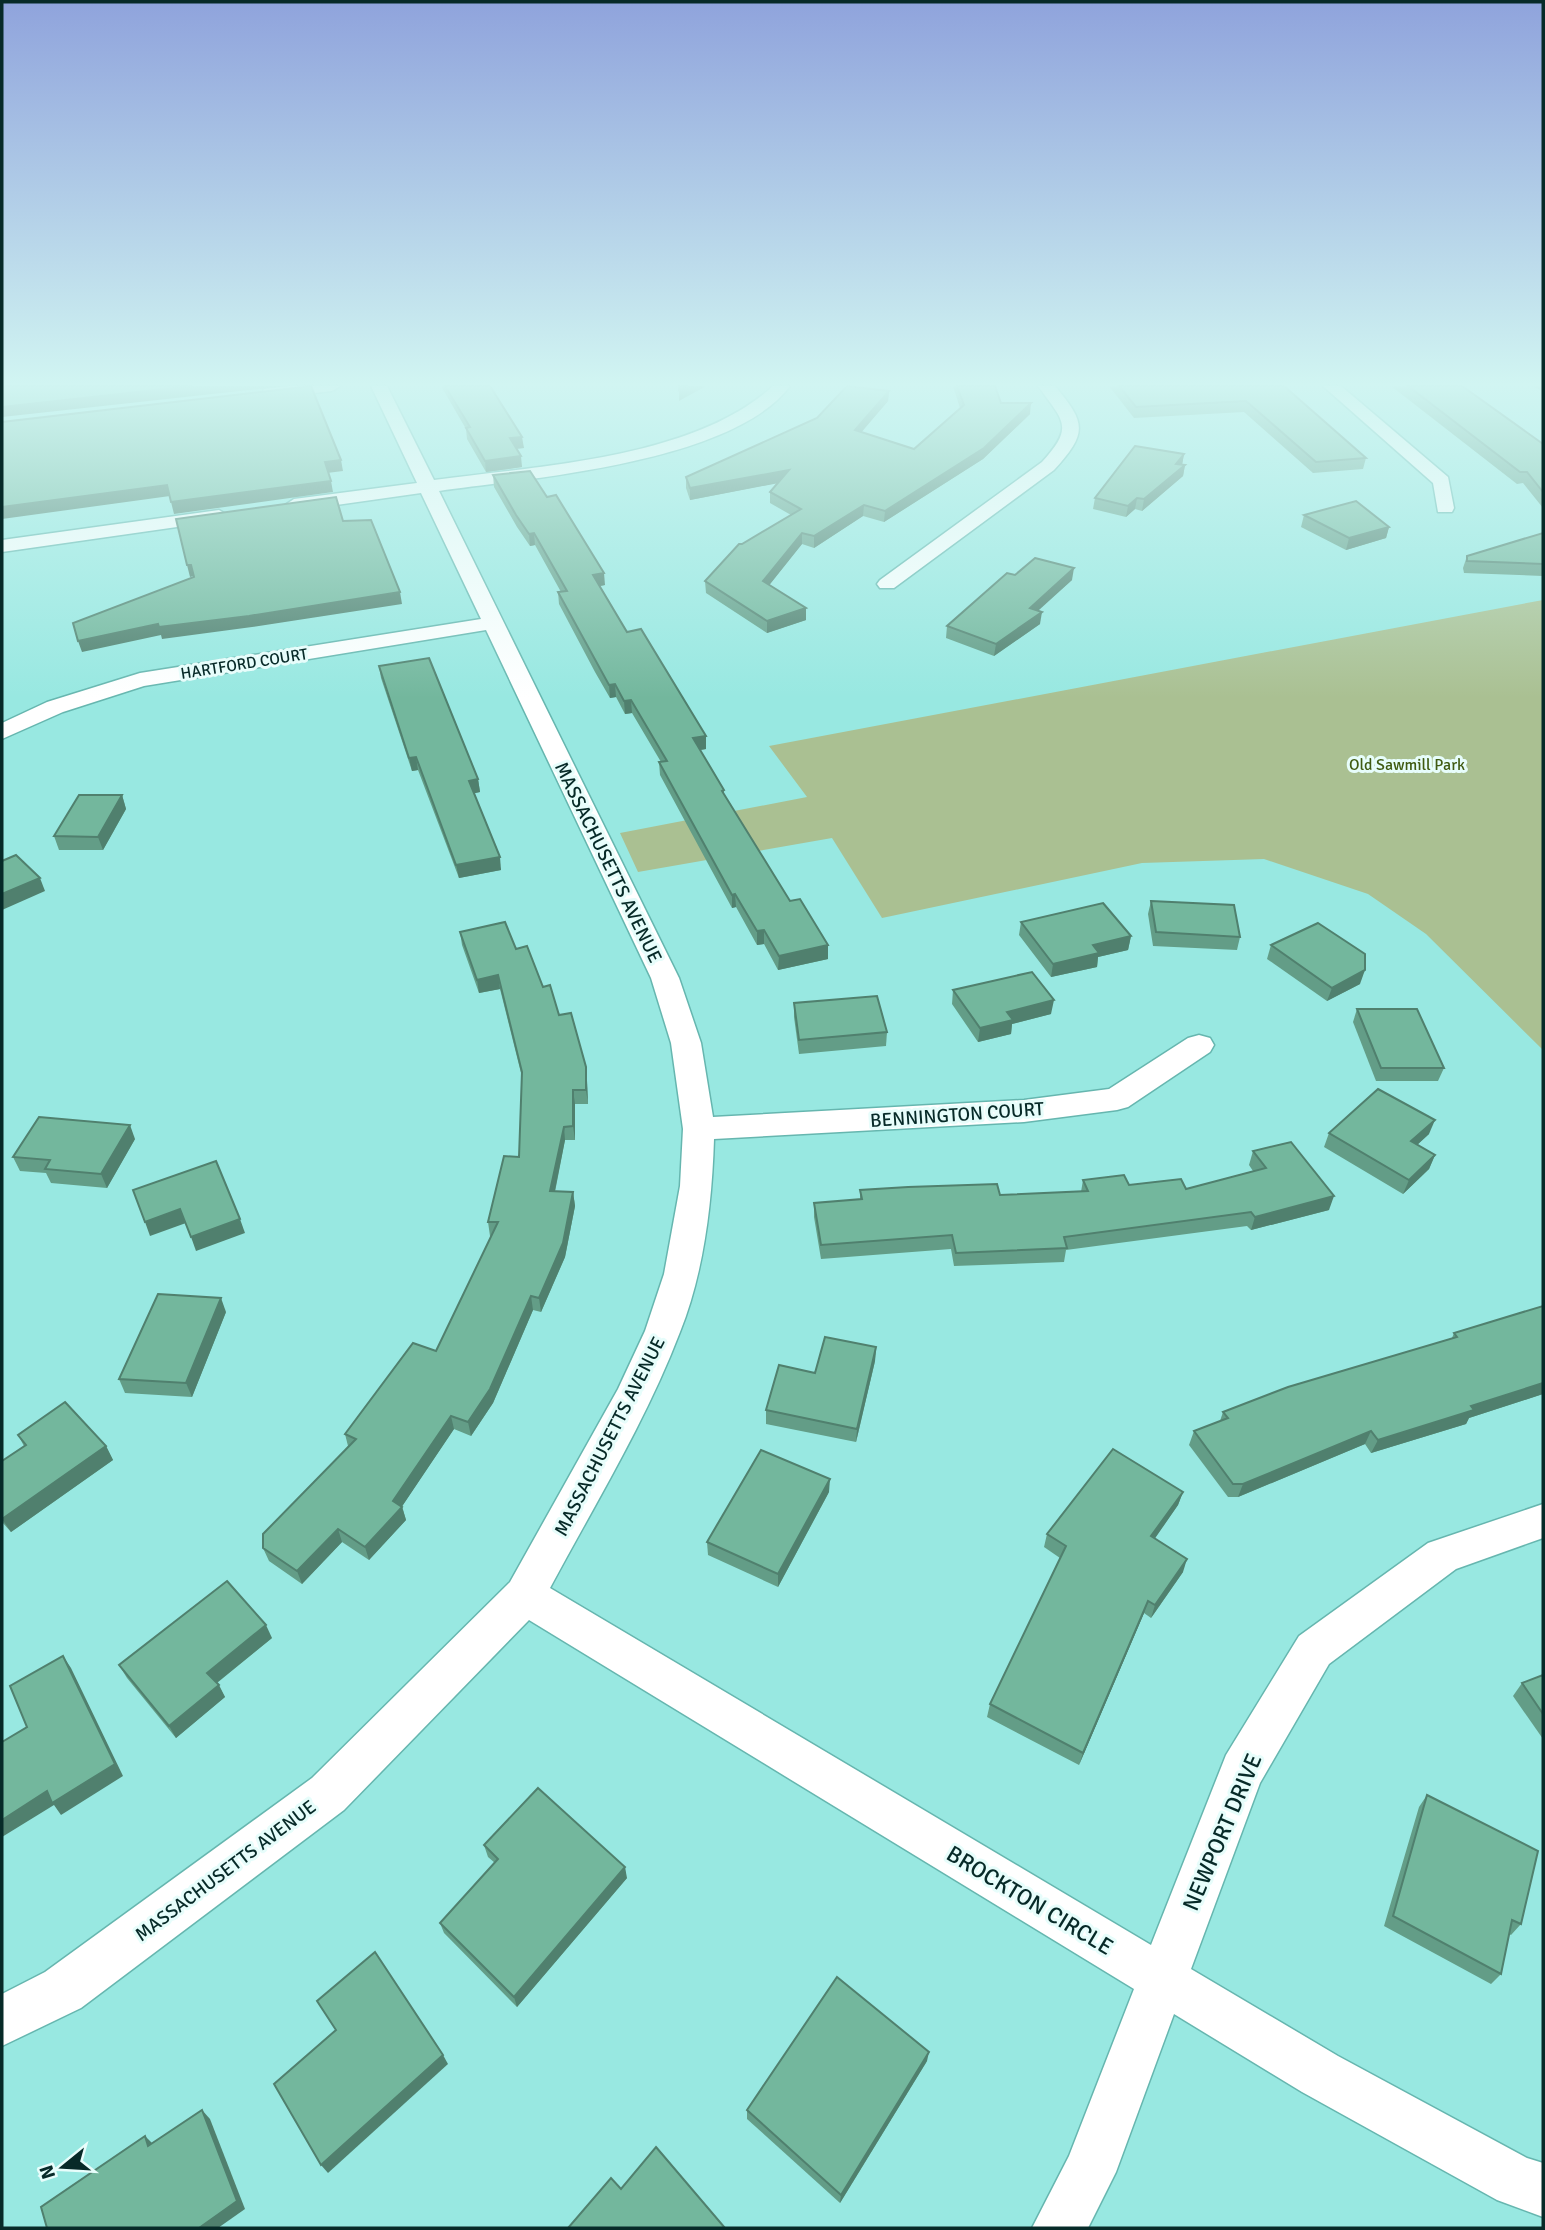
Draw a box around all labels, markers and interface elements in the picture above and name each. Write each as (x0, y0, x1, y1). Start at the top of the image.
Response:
street label: HARTFORD COURT (179, 644, 309, 684)
park label: Old Sawmill Park (1349, 755, 1465, 775)
street label: MASSACHUSETTS AVENUE (549, 758, 667, 967)
street label: BENNINGTON COURT (869, 1097, 1045, 1133)
street label: MASSACHUSETTS AVENUE (549, 1333, 671, 1540)
street label: NEWPORT DRIVE (1176, 1749, 1269, 1915)
street label: MASSACHUSETTS AVENUE (130, 1795, 321, 1947)
street label: BROCKTON CIRCLE (941, 1839, 1118, 1962)
north arrow (28, 2132, 98, 2202)
text: N (34, 2162, 61, 2182)

